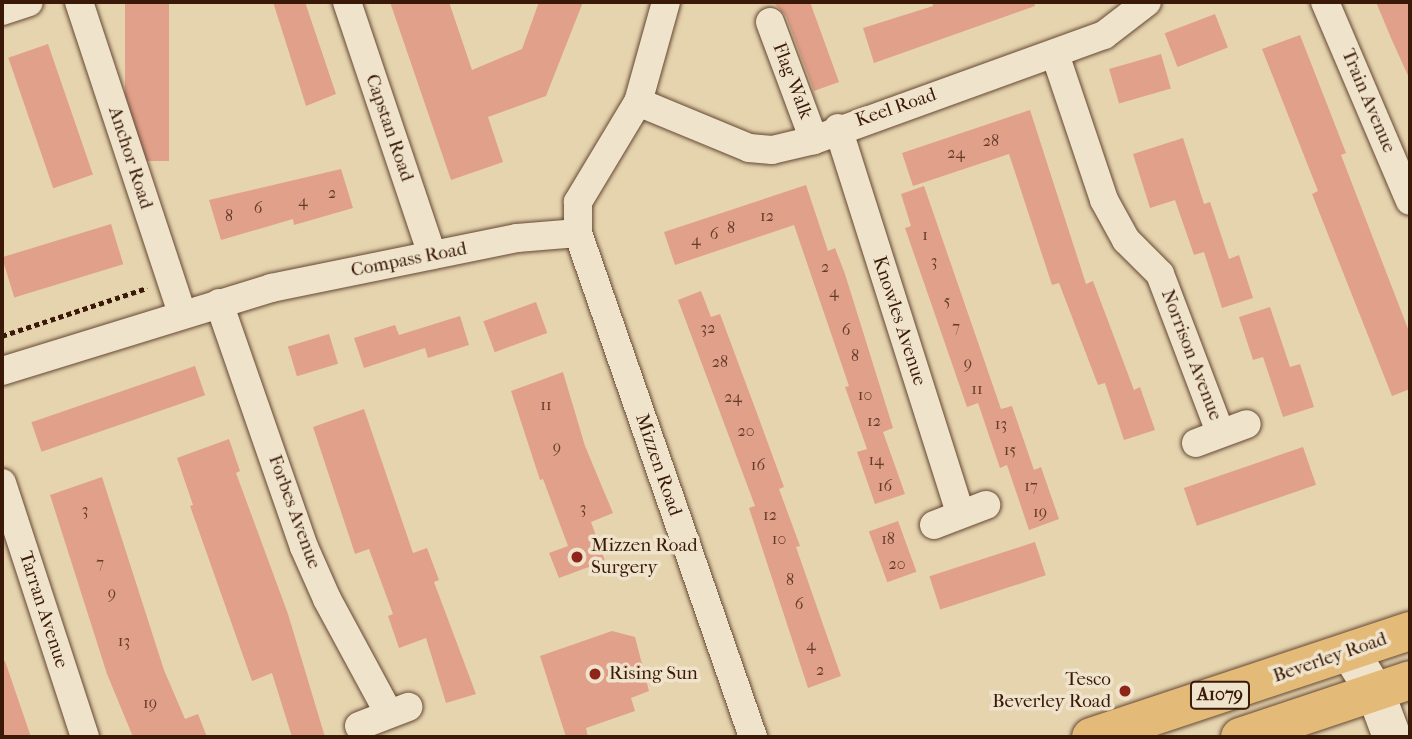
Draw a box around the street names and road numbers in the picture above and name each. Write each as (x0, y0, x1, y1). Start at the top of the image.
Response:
street label: Flag Walk (767, 40, 817, 122)
street label: Train Avenue (1336, 46, 1400, 156)
street label: Capstan Road (360, 71, 418, 185)
street label: Keel Road (853, 84, 939, 132)
street label: Anchor Road (103, 104, 157, 212)
street label: Compass Road (349, 238, 469, 282)
street label: Knowles Avenue (867, 253, 931, 389)
street label: Norrison Avenue (1156, 286, 1226, 424)
street label: Mizzen Road (630, 411, 686, 519)
street label: Forbes Avenue (263, 452, 325, 572)
street label: Tarran Avenue (13, 549, 73, 671)
street label: Beverley Road (1270, 628, 1390, 688)
road number: A1079 (1188, 680, 1252, 710)

